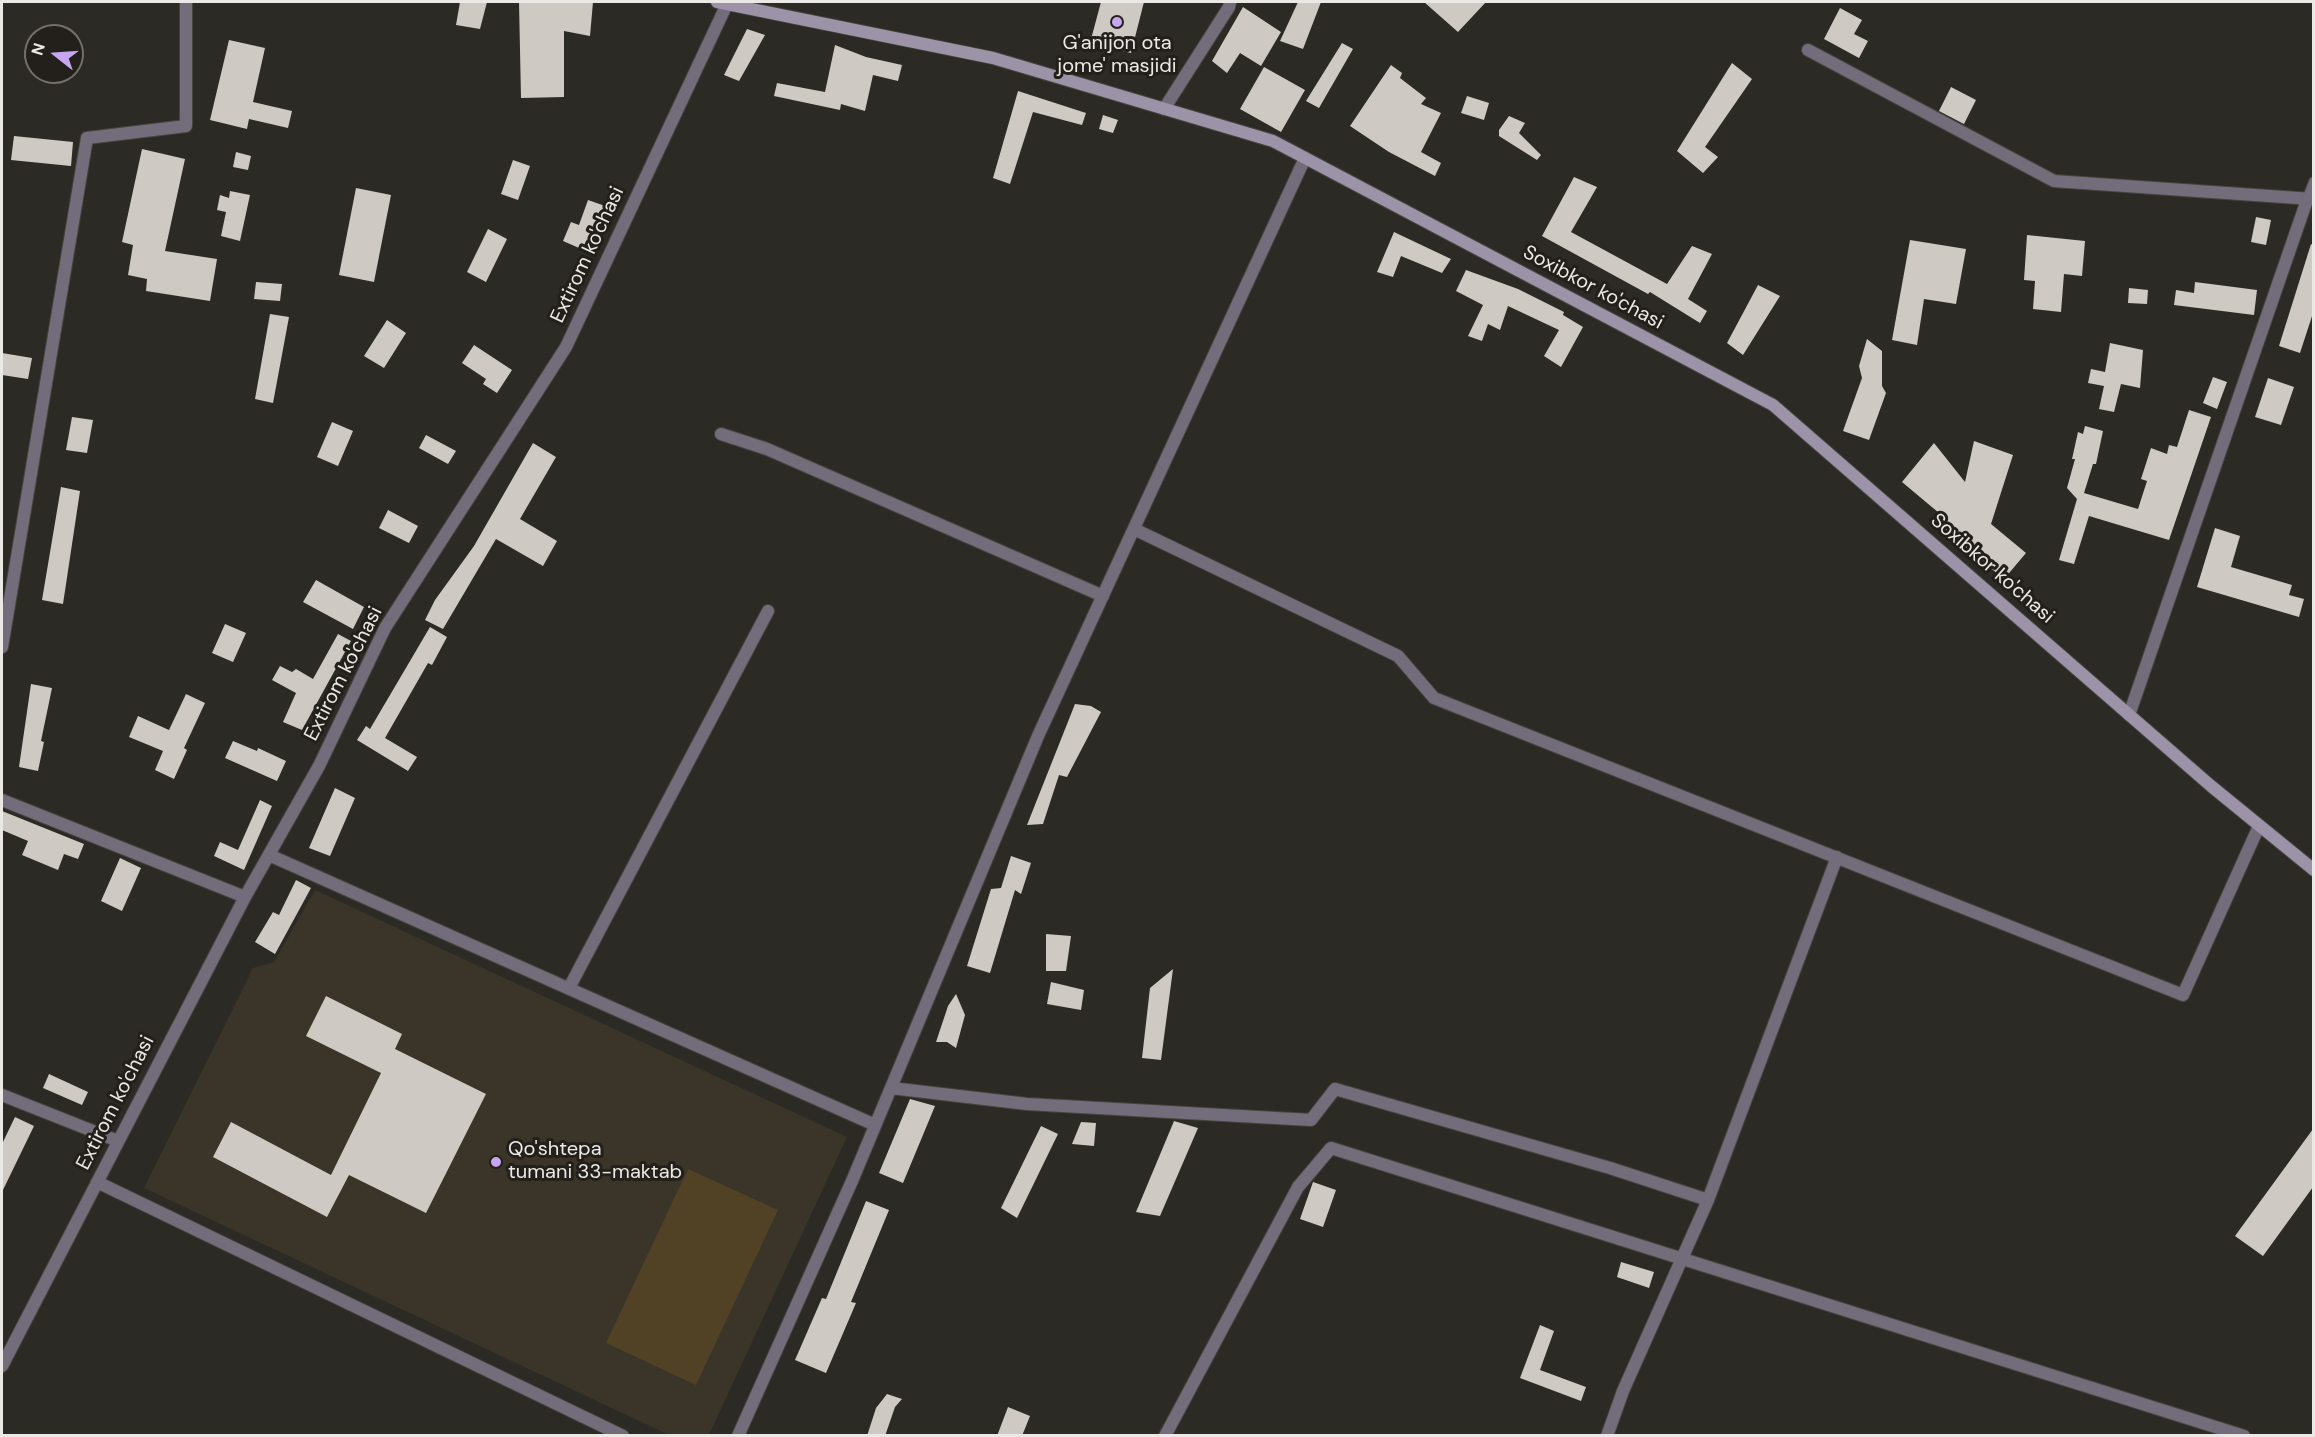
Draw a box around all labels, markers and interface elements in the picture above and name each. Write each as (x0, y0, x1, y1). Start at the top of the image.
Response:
marker: G'anijon ota jome' masjidi (1110, 15, 1124, 29)
north arrow (24, 24, 84, 84)
place label: G'anijon ota jome' masjidi (1057, 32, 1177, 79)
text: N (26, 41, 50, 58)
street label: Extirom ko'chasi (546, 183, 630, 327)
street label: Soxibkor ko'chasi (1519, 241, 1667, 335)
street label: Soxibkor ko'chasi (1925, 509, 2059, 629)
street label: Extirom ko'chasi (300, 603, 388, 745)
street label: Extirom ko'chasi (72, 1032, 160, 1174)
place label: Qo'shtepa tumani 33-maktab (508, 1138, 682, 1185)
marker: Qo'shtepa tumani 33-maktab (489, 1155, 503, 1169)

